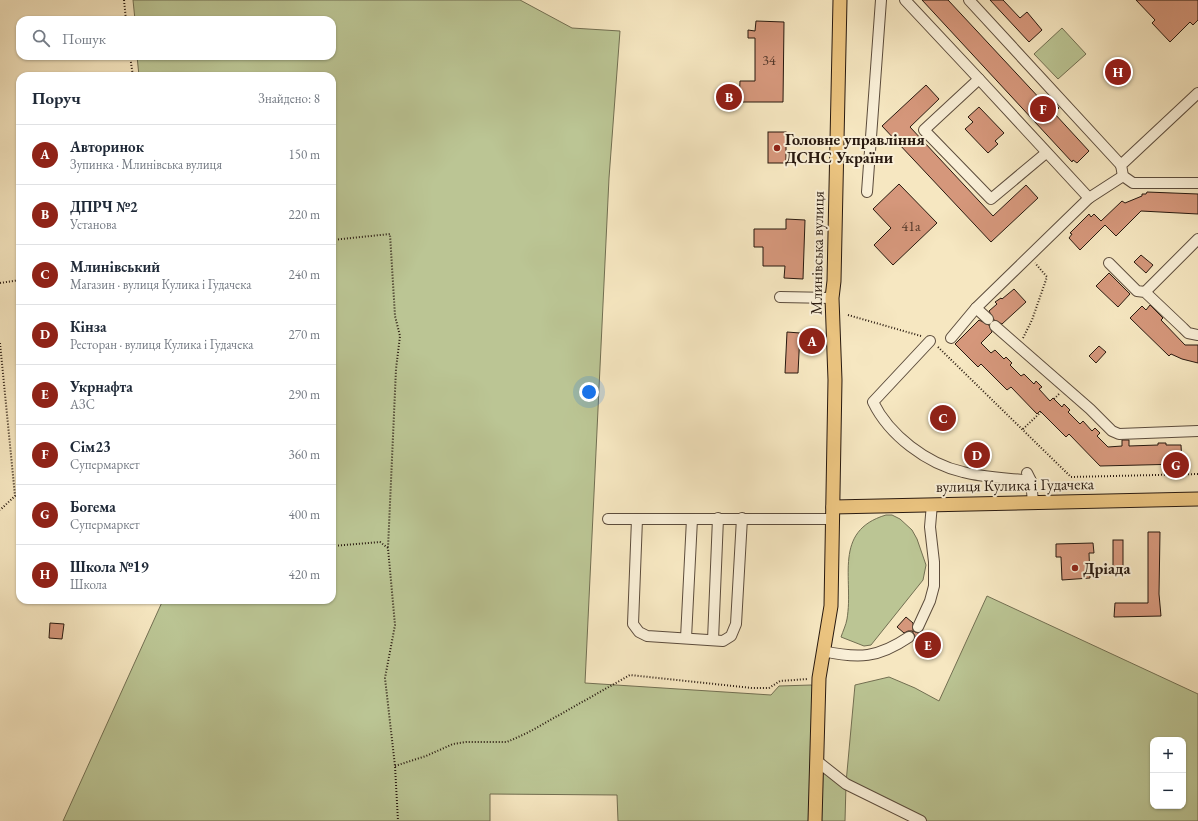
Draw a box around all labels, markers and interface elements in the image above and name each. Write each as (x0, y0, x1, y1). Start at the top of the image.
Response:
search box (16, 16, 336, 60)
icon: search (30, 27, 52, 49)
text: Пошук (62, 29, 106, 48)
house number: 34 (762, 51, 776, 69)
pin: H (1105, 57, 1131, 87)
pin: B (716, 82, 742, 112)
text: Поруч (32, 87, 81, 109)
text: Знайдено: 8 (258, 90, 320, 107)
pin: F (1030, 94, 1056, 124)
place label: Головне управління ДСНС України (785, 129, 925, 168)
text: Авторинок (70, 137, 144, 156)
marker: Головне управління ДСНС України (772, 143, 782, 153)
text: A (40, 146, 50, 163)
text: 150 m (289, 146, 320, 163)
text: Зупинка · Млинівська вулиця (70, 156, 222, 173)
street label: Млинівська вулиця (805, 191, 829, 315)
text: ДПРЧ №2 (70, 197, 138, 216)
text: B (41, 206, 49, 223)
text: 220 m (289, 206, 320, 223)
text: Установа (70, 216, 117, 233)
house number: 41а (901, 217, 921, 235)
text: Млинівський (70, 257, 160, 276)
text: C (40, 266, 50, 283)
text: 240 m (289, 266, 320, 283)
text: Магазин · вулиця Кулика і Гудачека (70, 276, 251, 293)
text: Кінза (70, 317, 107, 336)
text: D (40, 326, 50, 343)
text: 270 m (289, 326, 320, 343)
pin: A (799, 326, 825, 356)
text: Ресторан · вулиця Кулика і Гудачека (70, 336, 253, 353)
text: Укрнафта (70, 377, 133, 396)
your location (579, 382, 599, 402)
text: E (41, 386, 49, 403)
text: 290 m (289, 386, 320, 403)
text: АЗС (70, 396, 95, 413)
pin: C (930, 403, 956, 433)
text: Сім23 (70, 437, 111, 456)
pin: D (964, 440, 990, 470)
text: F (41, 446, 49, 463)
text: 360 m (289, 446, 320, 463)
pin: G (1163, 450, 1189, 480)
text: Супермаркет (70, 456, 140, 473)
street label: вулиця Кулика і Гудачека (936, 473, 1095, 497)
text: Богема (70, 497, 116, 516)
text: G (40, 506, 50, 523)
text: 400 m (289, 506, 320, 523)
text: Супермаркет (70, 516, 140, 533)
text: Школа №19 (70, 557, 149, 576)
place label: Дріада (1083, 558, 1131, 579)
marker: Дріада (1070, 563, 1080, 573)
text: H (40, 566, 50, 583)
text: 420 m (289, 566, 320, 583)
text: Школа (70, 576, 107, 593)
pin: E (915, 630, 941, 660)
map controls (1150, 737, 1186, 809)
button: + (1150, 737, 1186, 773)
button: − (1150, 773, 1186, 809)

